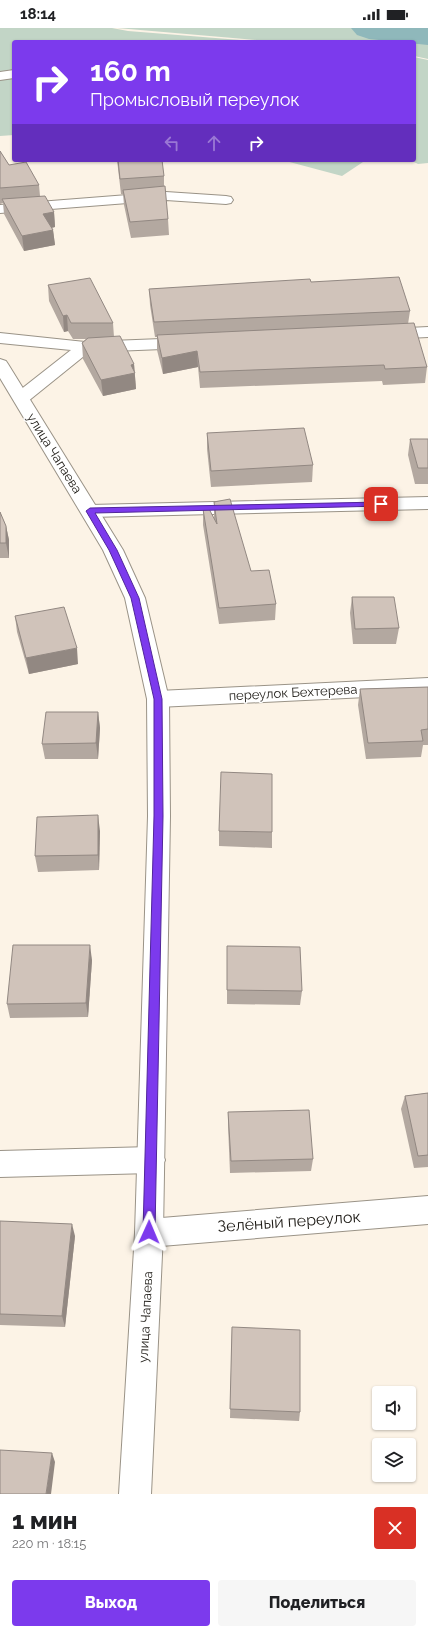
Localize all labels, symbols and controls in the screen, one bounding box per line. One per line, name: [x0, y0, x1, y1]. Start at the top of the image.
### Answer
text: 18:14: [20, 5, 56, 23]
text: 160 m: [90, 55, 171, 88]
icon: right: [24, 56, 76, 108]
text: Промысловый переулок: [90, 89, 300, 110]
icon: left: [161, 132, 183, 154]
icon: ahead: [203, 132, 225, 154]
icon: right: [245, 132, 267, 154]
street label: улица Чапаева: [24, 410, 85, 496]
pin: [364, 487, 398, 521]
icon: arrive: [370, 493, 392, 515]
street label: переулок Бехтерева: [228, 682, 358, 703]
street label: Зелёный переулок: [217, 1207, 361, 1236]
position arrow: [128, 1211, 170, 1253]
street label: улица Чапаева: [136, 1271, 155, 1363]
map controls: [372, 1386, 416, 1482]
button: sound: [372, 1386, 416, 1430]
button: layers: [372, 1438, 416, 1482]
text: 1 мин: [12, 1506, 77, 1535]
button: close: [374, 1507, 416, 1549]
text: 220 m · 18:15: [12, 1536, 86, 1551]
button: Выход: [12, 1580, 210, 1626]
button: Поделиться: [218, 1580, 416, 1626]

